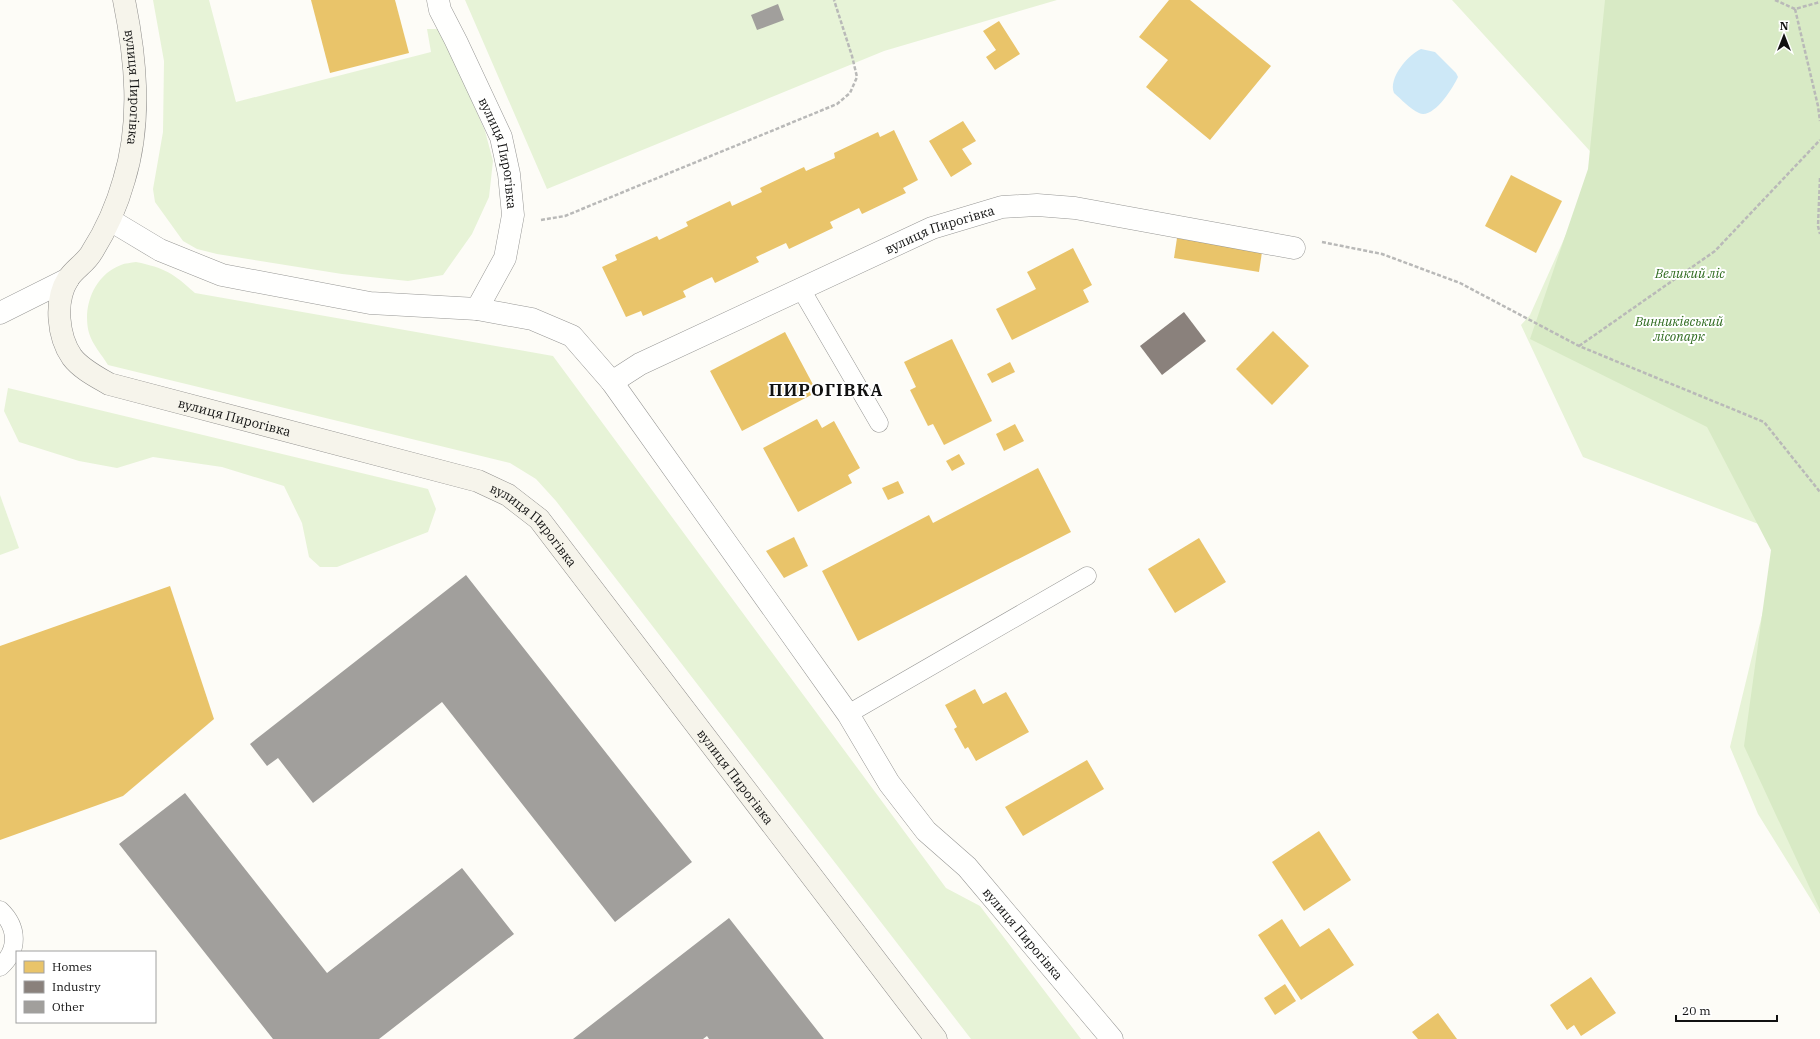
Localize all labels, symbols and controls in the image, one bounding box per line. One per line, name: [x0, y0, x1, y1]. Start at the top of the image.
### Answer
north arrow: [1764, 16, 1804, 56]
text: N: [1780, 19, 1789, 33]
street label: вулиця Пирогівка: [121, 28, 144, 146]
street label: вулиця Пирогівка: [475, 94, 521, 210]
street label: вулиця Пирогівка: [882, 201, 996, 257]
park label: Великий ліс: [1654, 265, 1725, 282]
park label: Винниківський лісопарк: [1634, 313, 1724, 345]
district label: ПИРОГІВКА: [769, 379, 883, 401]
street label: вулиця Пирогівка: [176, 394, 293, 440]
street label: вулиця Пирогівка: [487, 479, 581, 570]
street label: вулиця Пирогівка: [694, 725, 777, 828]
street label: вулиця Пирогівка: [979, 884, 1067, 983]
legend: [16, 951, 156, 1023]
text: Homes: [52, 959, 92, 974]
text: Industry: [52, 979, 101, 994]
scale bar: [1676, 997, 1777, 1023]
text: Other: [52, 999, 85, 1014]
text: 20 m: [1682, 1003, 1711, 1018]

